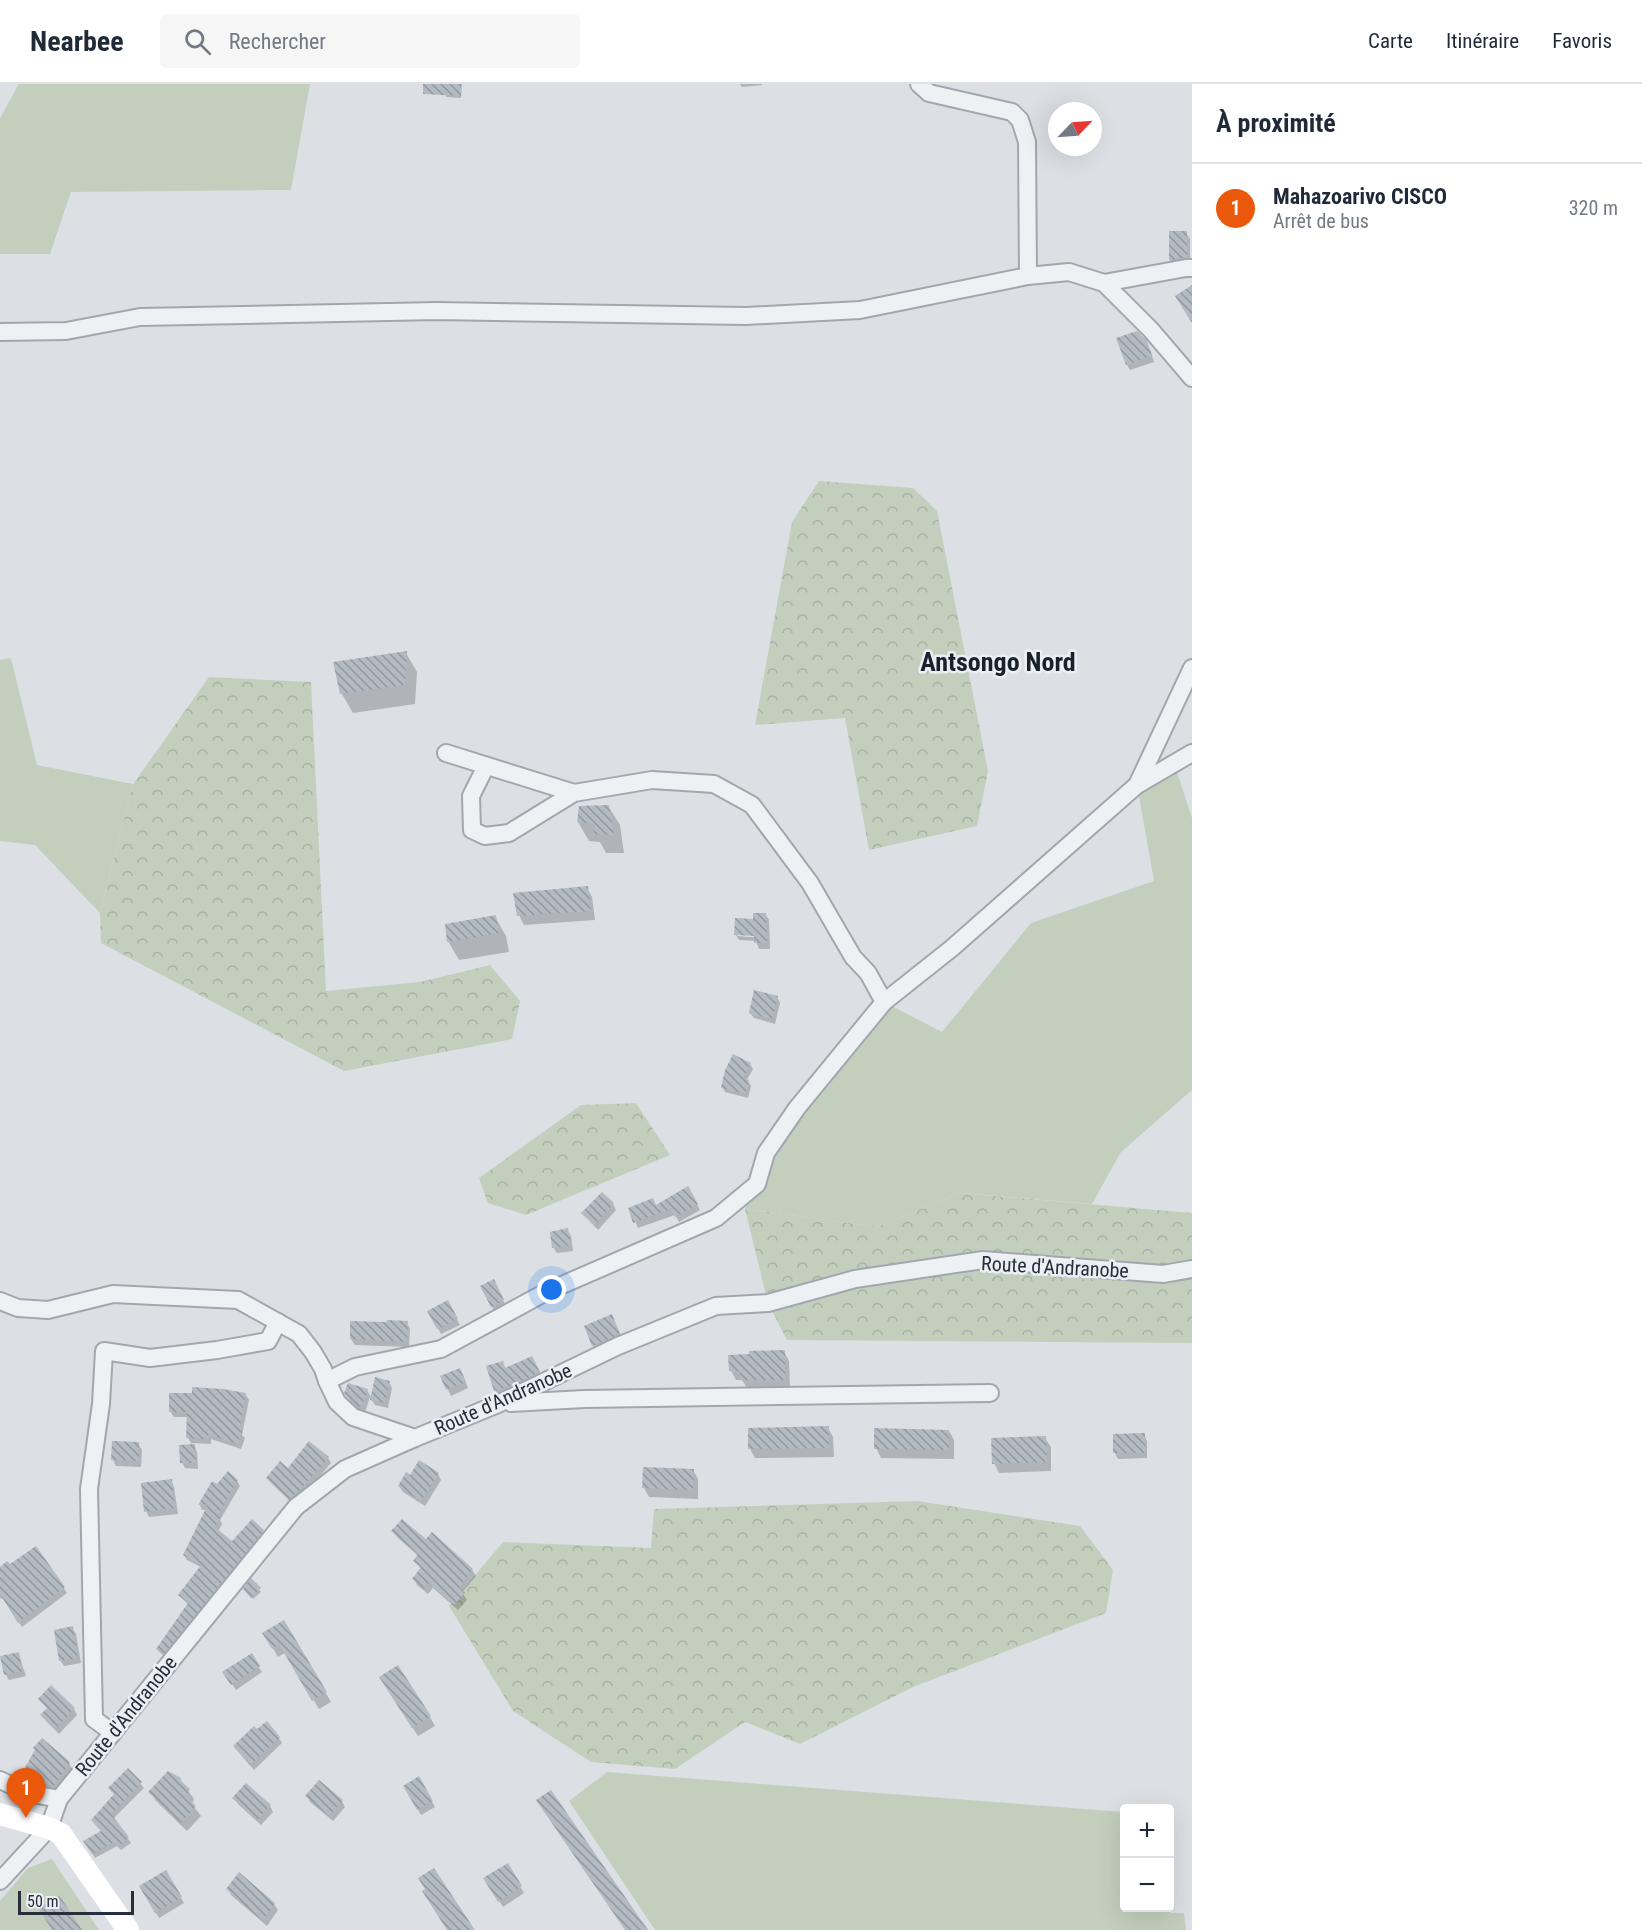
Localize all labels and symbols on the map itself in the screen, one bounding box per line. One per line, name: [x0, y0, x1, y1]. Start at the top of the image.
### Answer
north arrow: [1048, 102, 1102, 156]
district label: Antsongo Nord: [920, 647, 1076, 677]
street label: Route d'Andranobe: [981, 1251, 1129, 1283]
your location: [537, 1275, 566, 1304]
street label: Route d'Andranobe: [431, 1358, 575, 1440]
street label: Route d'Andranobe: [70, 1651, 182, 1781]
pin: 1: [6, 1768, 46, 1818]
scale bar: [18, 1888, 134, 1916]

